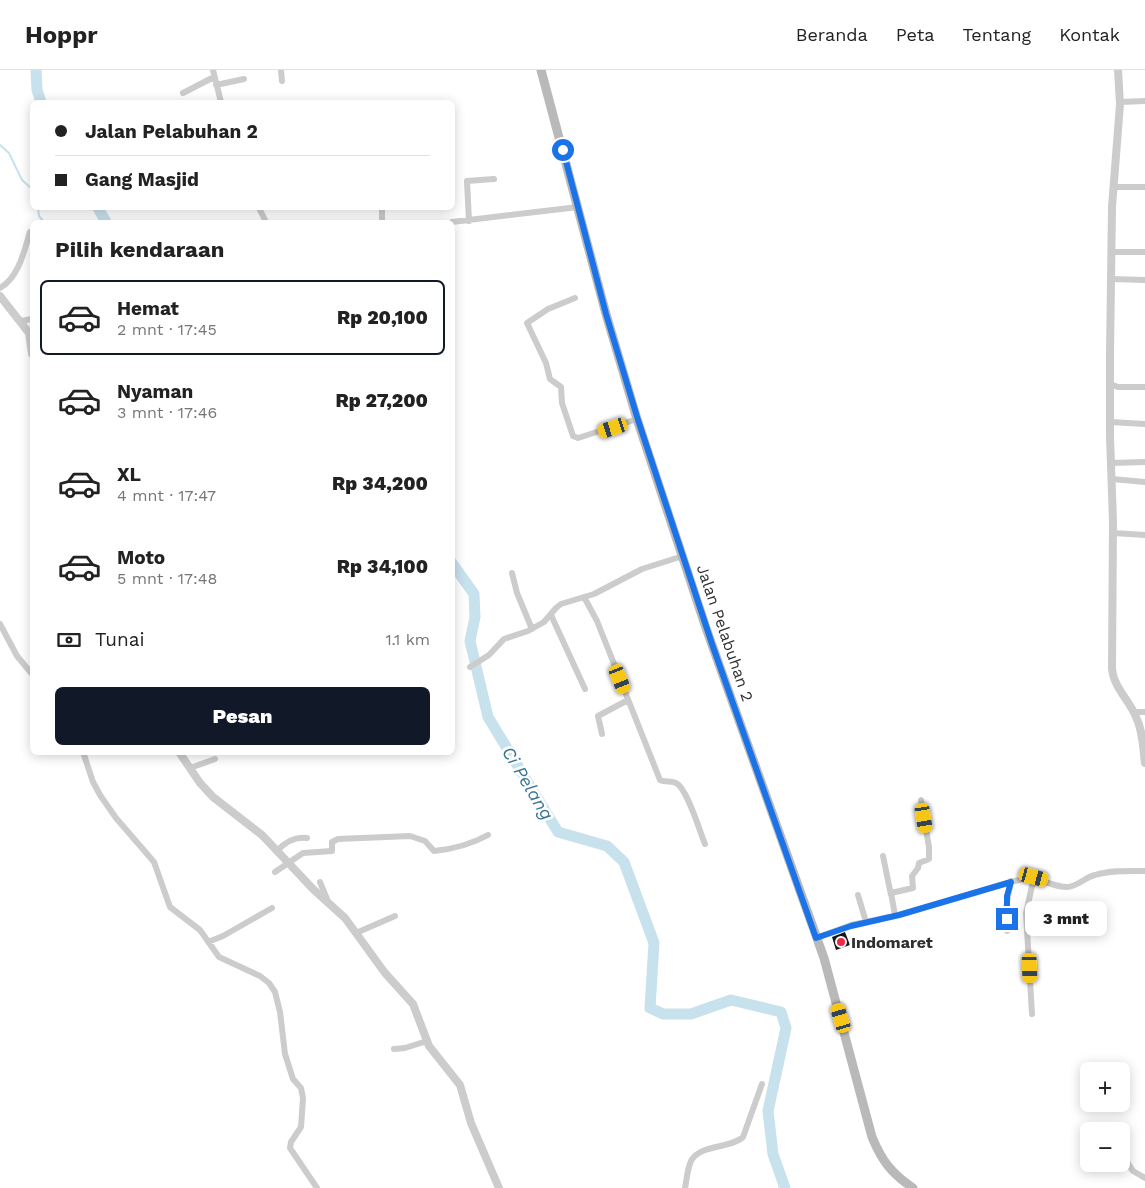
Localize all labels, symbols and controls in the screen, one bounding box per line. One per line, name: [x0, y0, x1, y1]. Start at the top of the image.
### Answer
text: Hoppr: [25, 21, 98, 49]
text: Beranda: [796, 24, 868, 45]
text: Peta: [896, 24, 934, 45]
text: Tentang: [962, 24, 1031, 45]
text: Kontak: [1059, 24, 1120, 45]
text: Jalan Pelabuhan 2: [85, 120, 258, 143]
route start: [552, 139, 574, 161]
text: Gang Masjid: [85, 168, 199, 191]
text: Pilih kendaraan: [55, 237, 224, 262]
icon: car: [57, 295, 102, 340]
text: Hemat: [117, 297, 179, 320]
text: Rp 20,100: [337, 306, 428, 329]
text: 2 mnt · 17:45: [117, 320, 217, 339]
icon: car: [57, 378, 102, 423]
text: Nyaman: [117, 380, 193, 403]
text: Rp 27,200: [335, 389, 428, 412]
text: 3 mnt · 17:46: [117, 403, 217, 422]
car: [596, 416, 629, 440]
icon: car: [57, 461, 102, 506]
text: XL: [117, 463, 141, 486]
text: Rp 34,200: [332, 472, 428, 495]
text: 4 mnt · 17:47: [117, 486, 216, 505]
icon: car: [57, 544, 102, 589]
text: Moto: [117, 546, 165, 569]
text: Rp 34,100: [337, 555, 428, 578]
street label: Jalan Pelabuhan 2: [693, 562, 757, 704]
text: 5 mnt · 17:48: [117, 569, 217, 588]
icon: cash: [55, 626, 83, 654]
text: Tunai: [95, 628, 145, 651]
text: 1.1 km: [385, 630, 430, 649]
car: [607, 662, 632, 696]
button: Pesan: [55, 687, 430, 745]
water label: Ci Pelang: [498, 742, 558, 824]
car: [914, 802, 933, 834]
car: [1017, 866, 1050, 888]
callout: 3 mnt: [1024, 902, 1107, 936]
route end: [996, 908, 1018, 930]
text: 3 mnt: [1043, 909, 1089, 928]
place label: Indomaret: [851, 933, 933, 952]
marker: Indomaret: [835, 936, 847, 948]
car: [1021, 953, 1038, 983]
car: [829, 1001, 852, 1035]
map controls: [1080, 1062, 1130, 1172]
button: +: [1080, 1062, 1130, 1112]
button: −: [1080, 1122, 1130, 1172]

